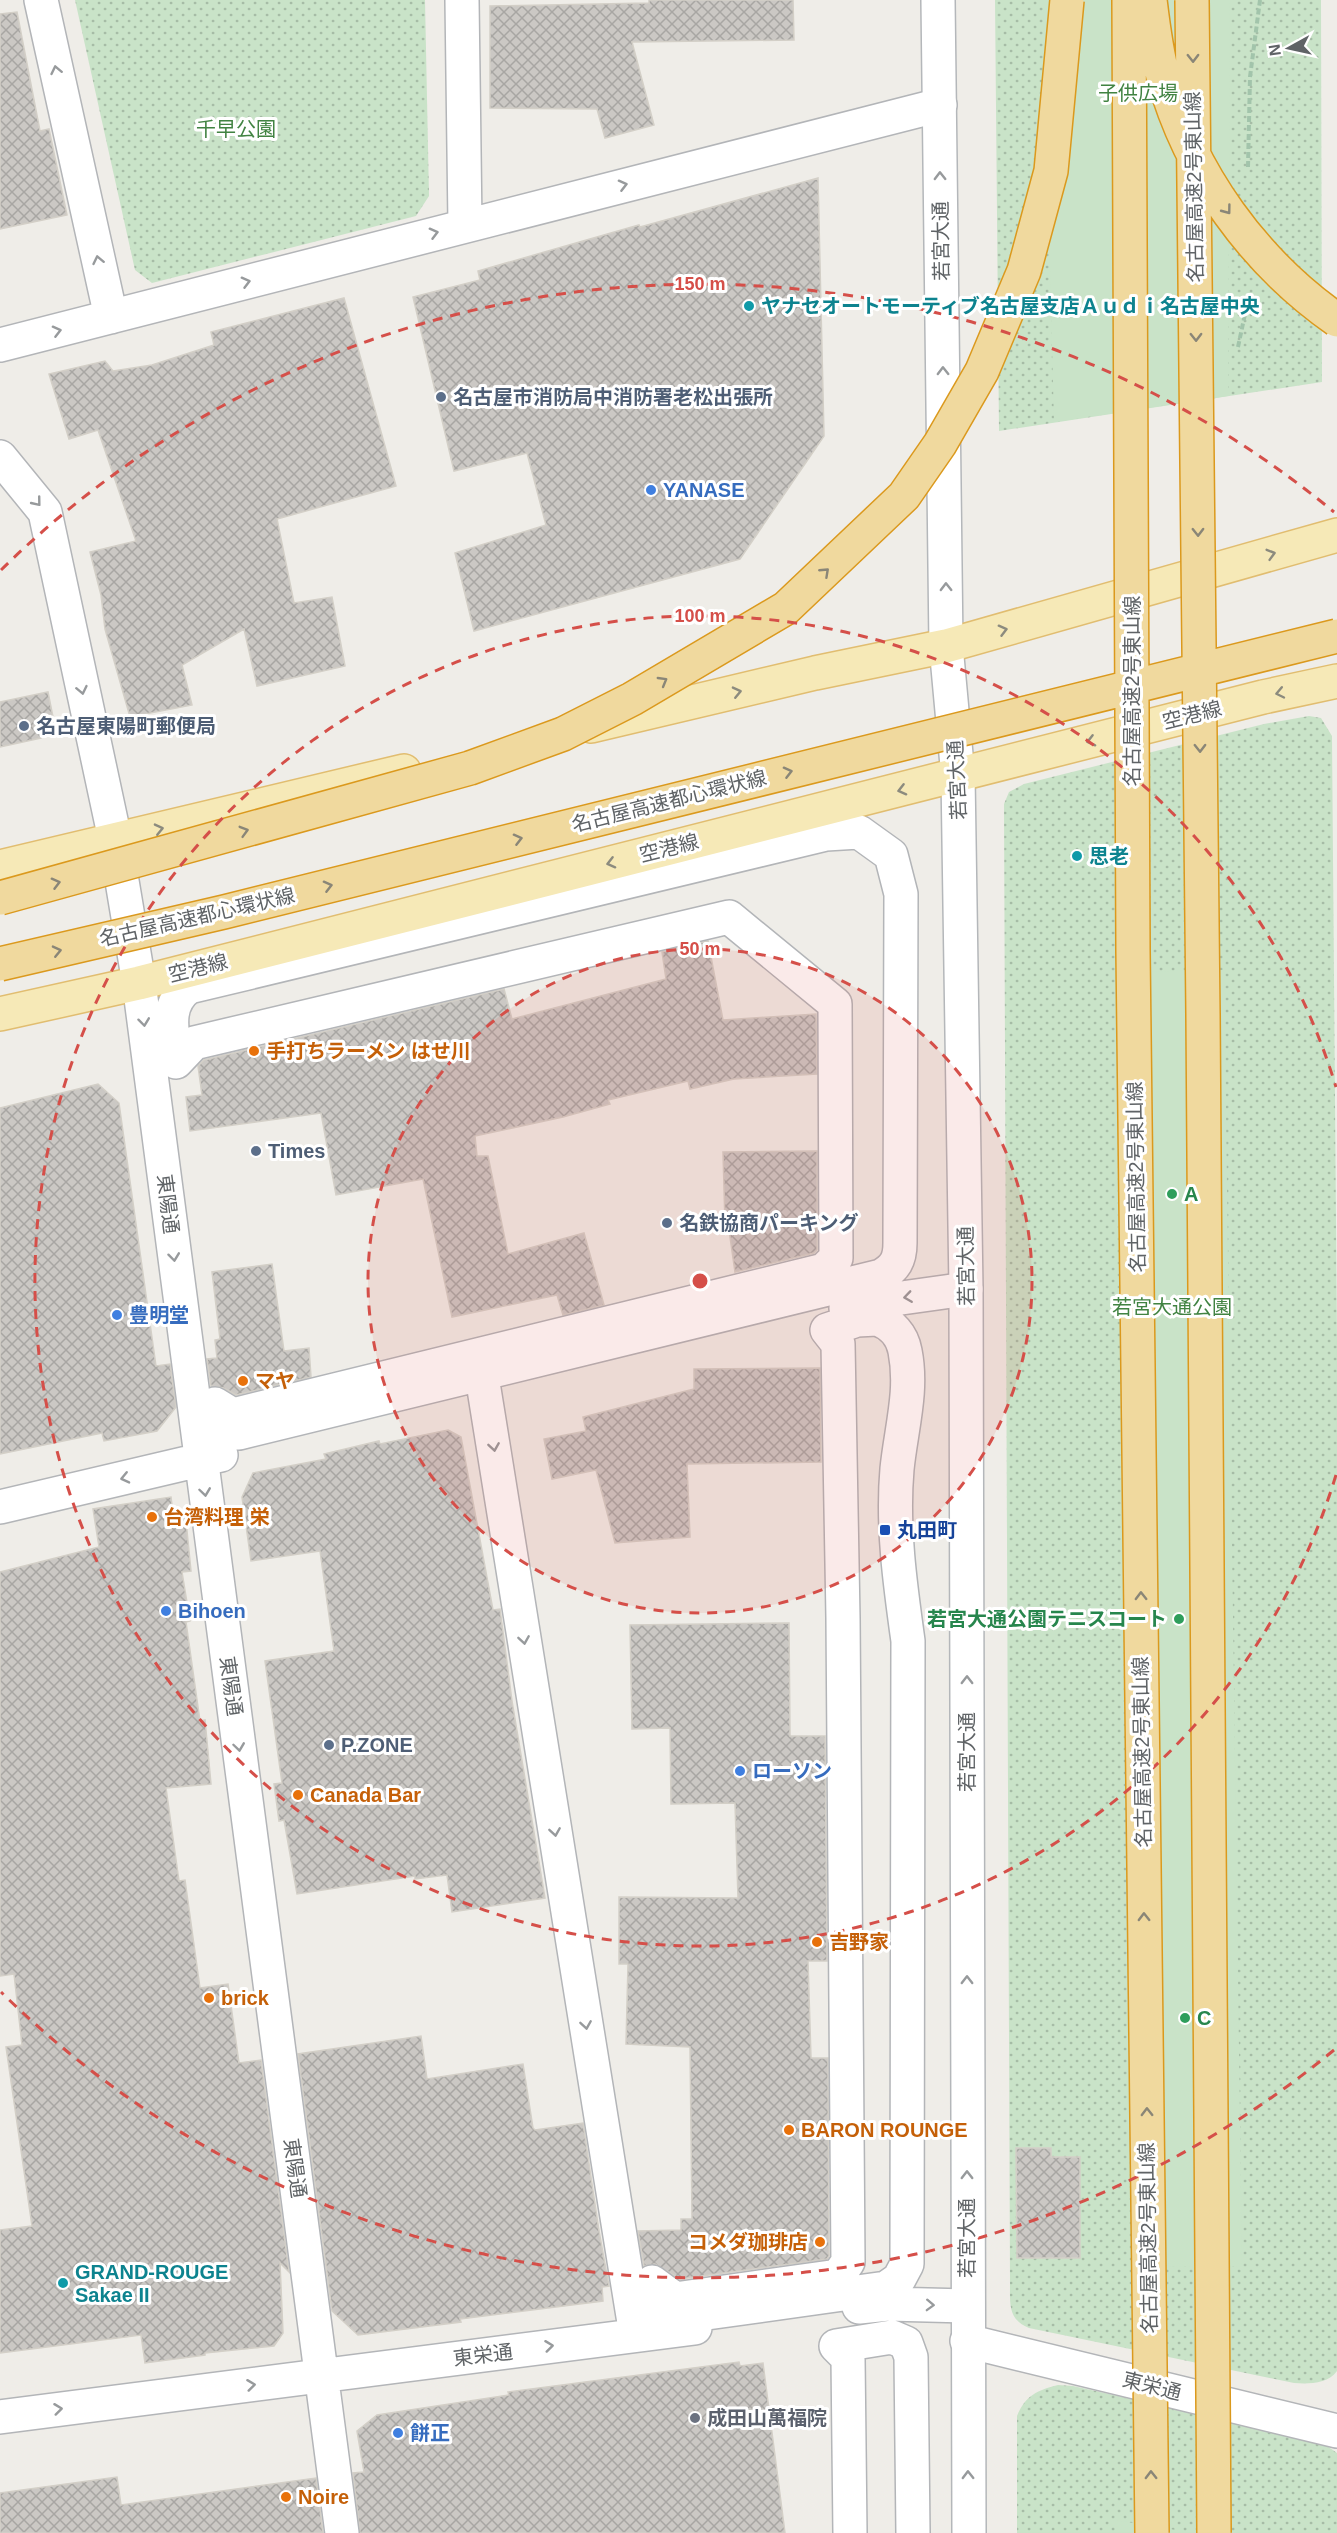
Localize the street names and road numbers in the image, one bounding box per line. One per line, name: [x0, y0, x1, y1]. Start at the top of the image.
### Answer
street label: 名古屋高速2号東山線: [1181, 91, 1207, 283]
street label: 若宮大通: [929, 201, 953, 281]
street label: 名古屋高速2号東山線: [1121, 595, 1143, 787]
street label: 空港線: [1160, 697, 1224, 733]
street label: 若宮大通: [944, 739, 970, 821]
street label: 名古屋高速都心環状線: [569, 766, 769, 836]
street label: 空港線: [637, 830, 701, 866]
street label: 名古屋高速都心環状線: [97, 884, 297, 950]
street label: 空港線: [166, 950, 230, 986]
street label: 名古屋高速2号東山線: [1123, 1081, 1149, 1273]
street label: 東陽通: [153, 1173, 183, 1235]
street label: 若宮大通: [954, 1226, 978, 1306]
street label: 東陽通: [216, 1655, 246, 1717]
street label: 名古屋高速2号東山線: [1129, 1656, 1155, 1848]
street label: 若宮大通: [956, 1712, 978, 1792]
street label: 東陽通: [280, 2137, 310, 2199]
street label: 名古屋高速2号東山線: [1135, 2142, 1161, 2334]
street label: 若宮大通: [956, 2198, 978, 2278]
street label: 東栄通: [452, 2340, 514, 2370]
street label: 東栄通: [1120, 2368, 1184, 2404]

